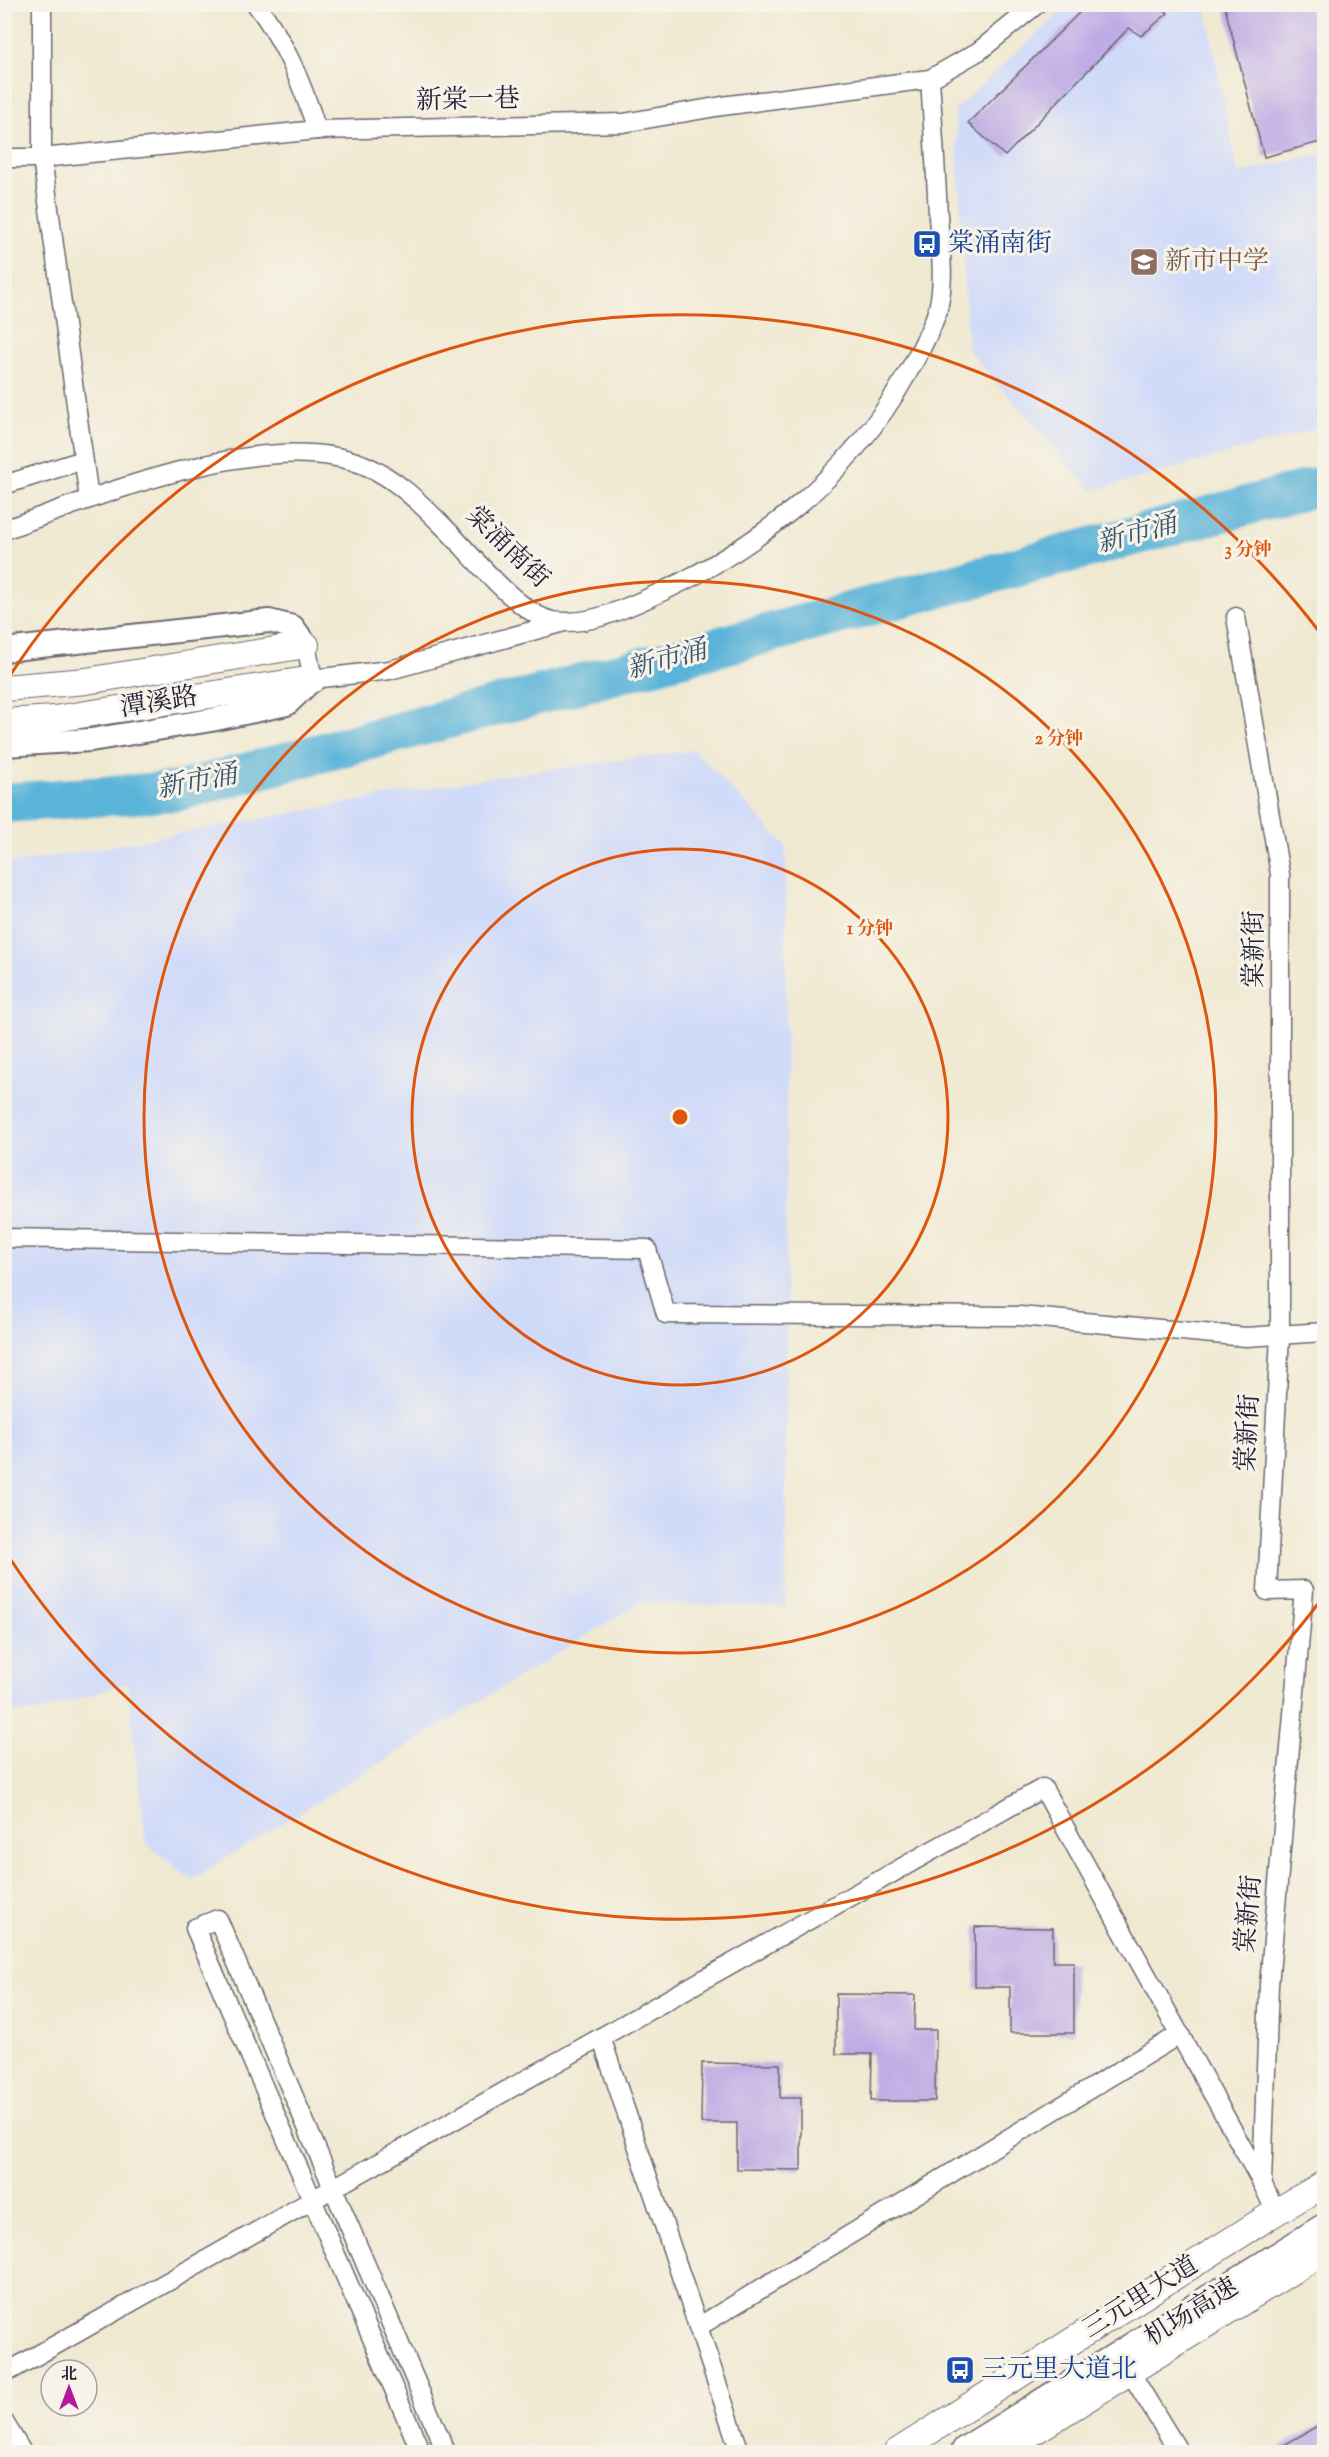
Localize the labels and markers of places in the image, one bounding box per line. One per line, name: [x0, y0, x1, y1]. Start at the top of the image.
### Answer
place label: 棠涌南街: [948, 226, 1052, 263]
bus stop icon: 棠涌南街: [911, 228, 943, 260]
place label: 新市中学: [1165, 244, 1269, 281]
school or university icon: 新市中学: [1128, 246, 1160, 278]
centre of rings: [670, 1107, 690, 1127]
place label: 三元里大道北: [981, 2352, 1137, 2389]
bus stop icon: 三元里大道北: [944, 2354, 976, 2386]

